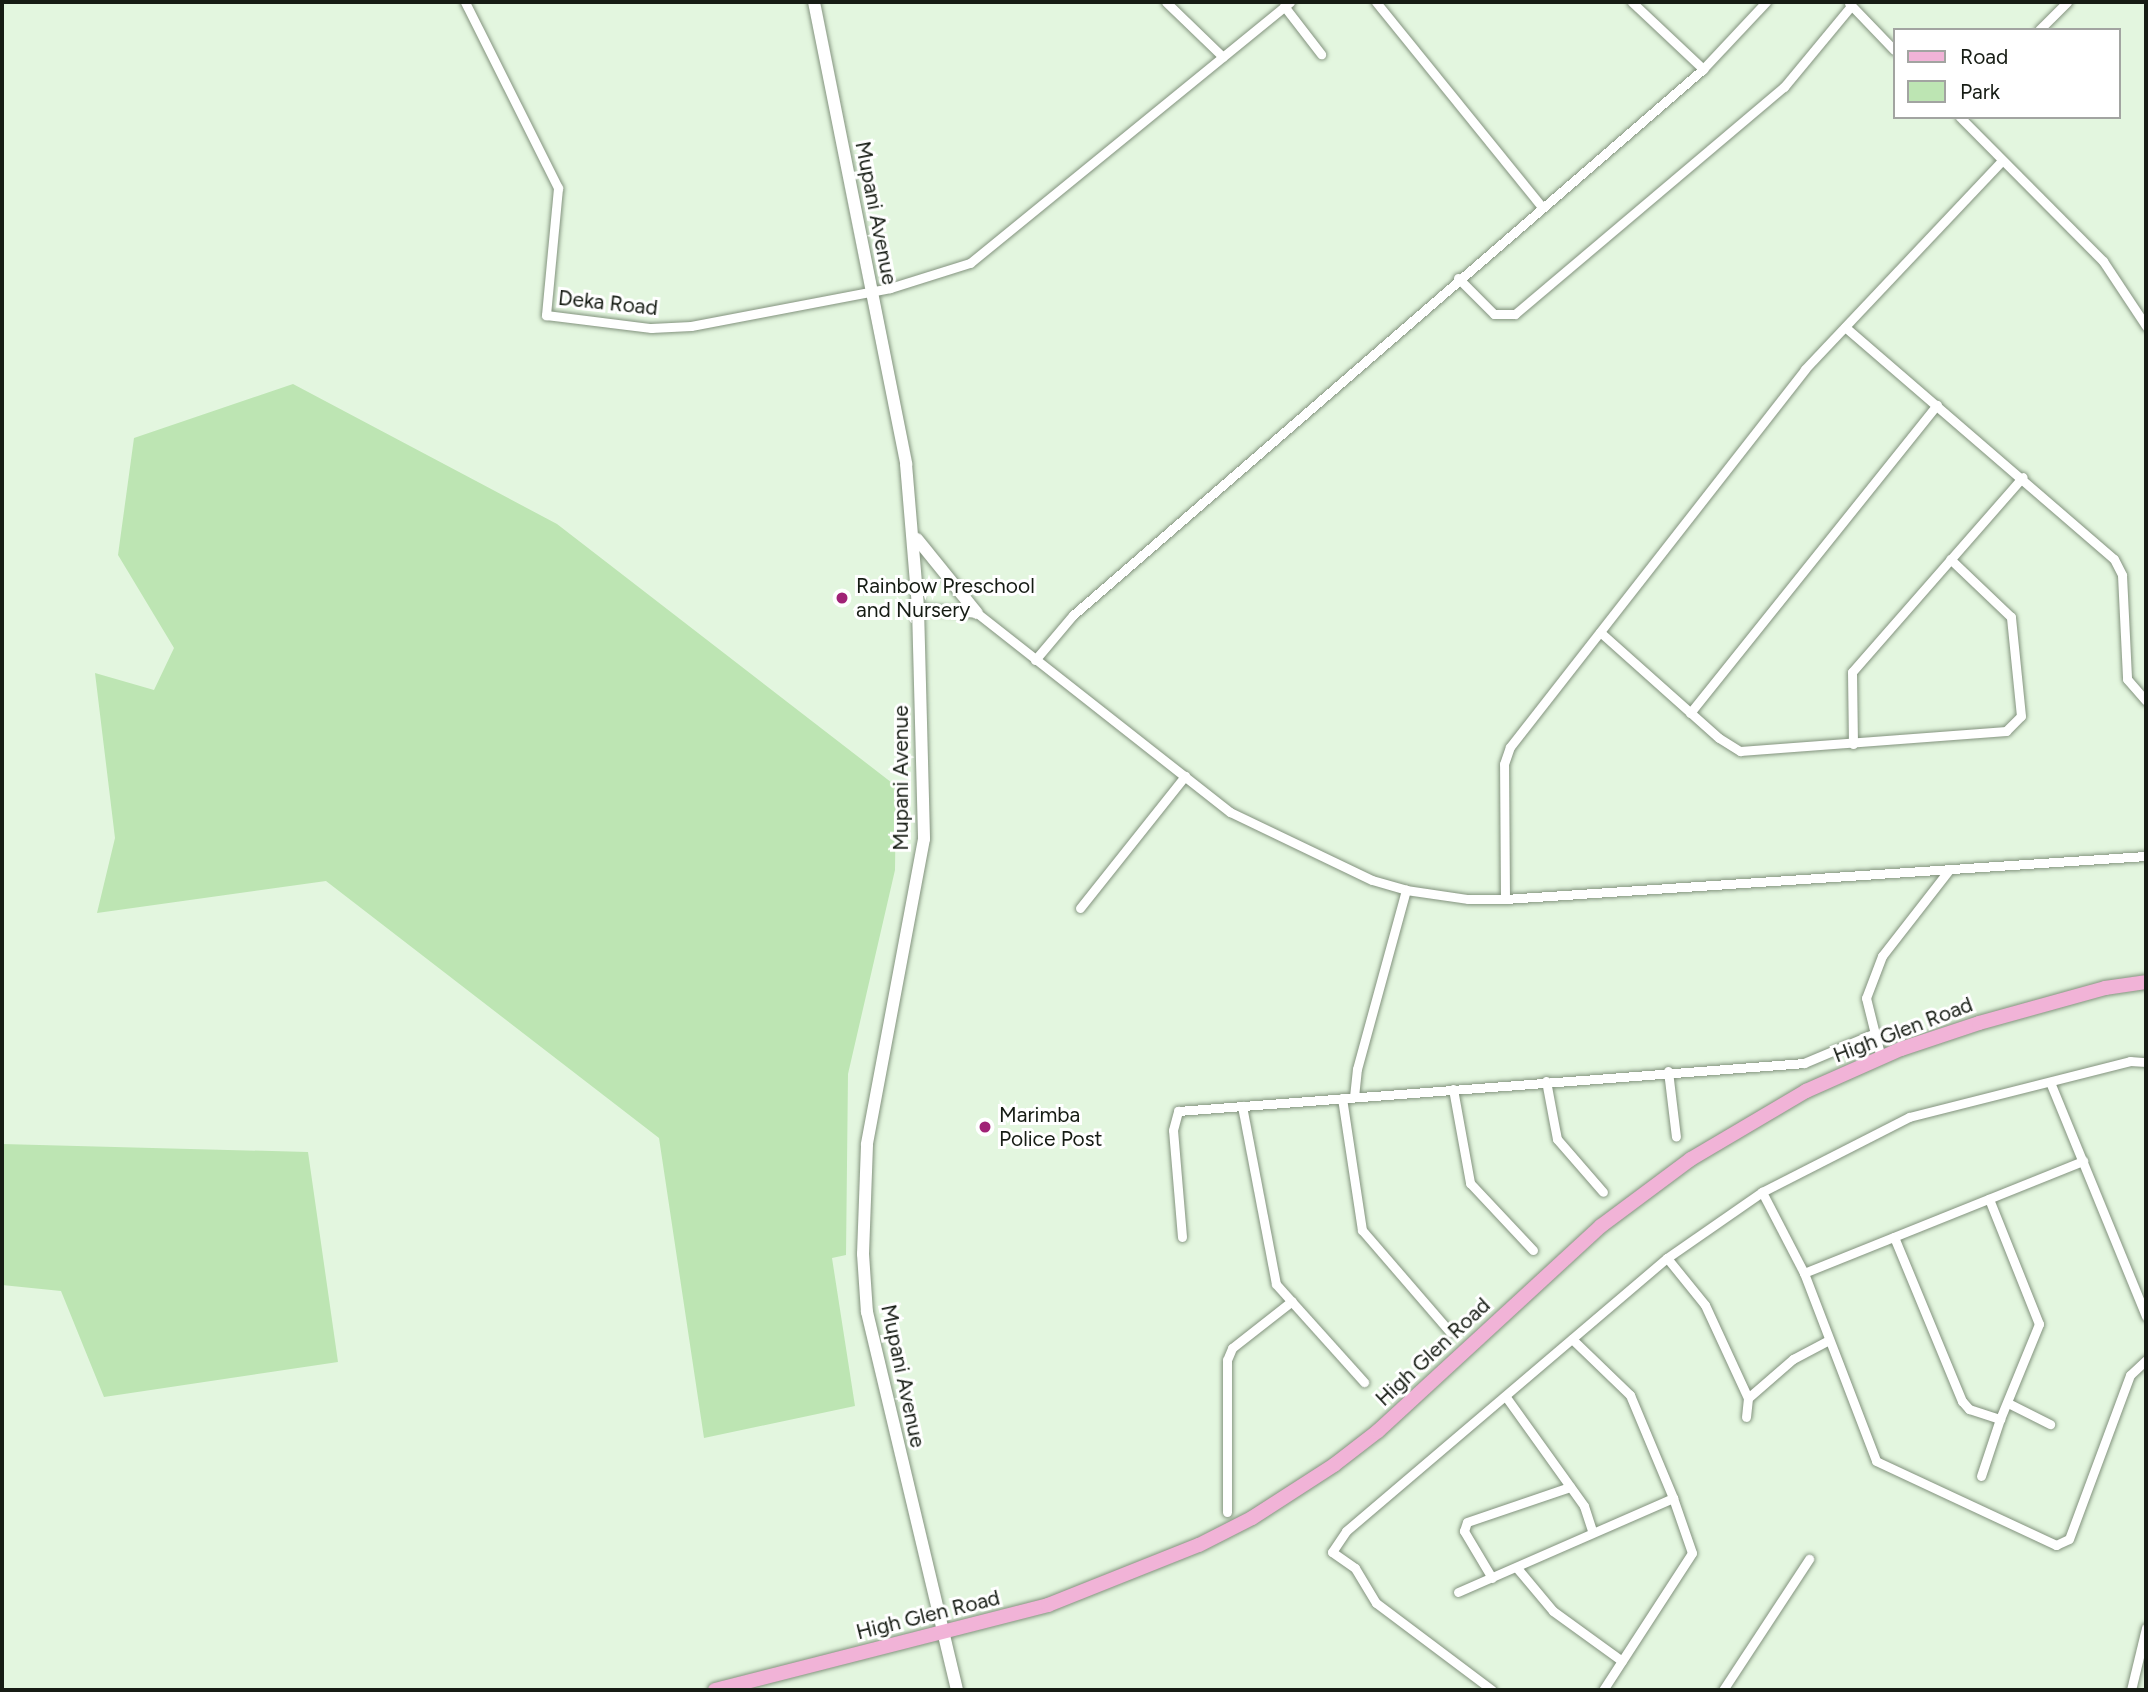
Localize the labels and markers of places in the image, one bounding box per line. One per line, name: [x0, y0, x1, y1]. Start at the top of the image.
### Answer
place label: Rainbow Preschool and Nursery: [856, 573, 1035, 623]
marker: Rainbow Preschool and Nursery: [834, 590, 850, 606]
place label: Marimba Police Post: [999, 1102, 1102, 1152]
marker: Marimba Police Post: [977, 1119, 993, 1135]

